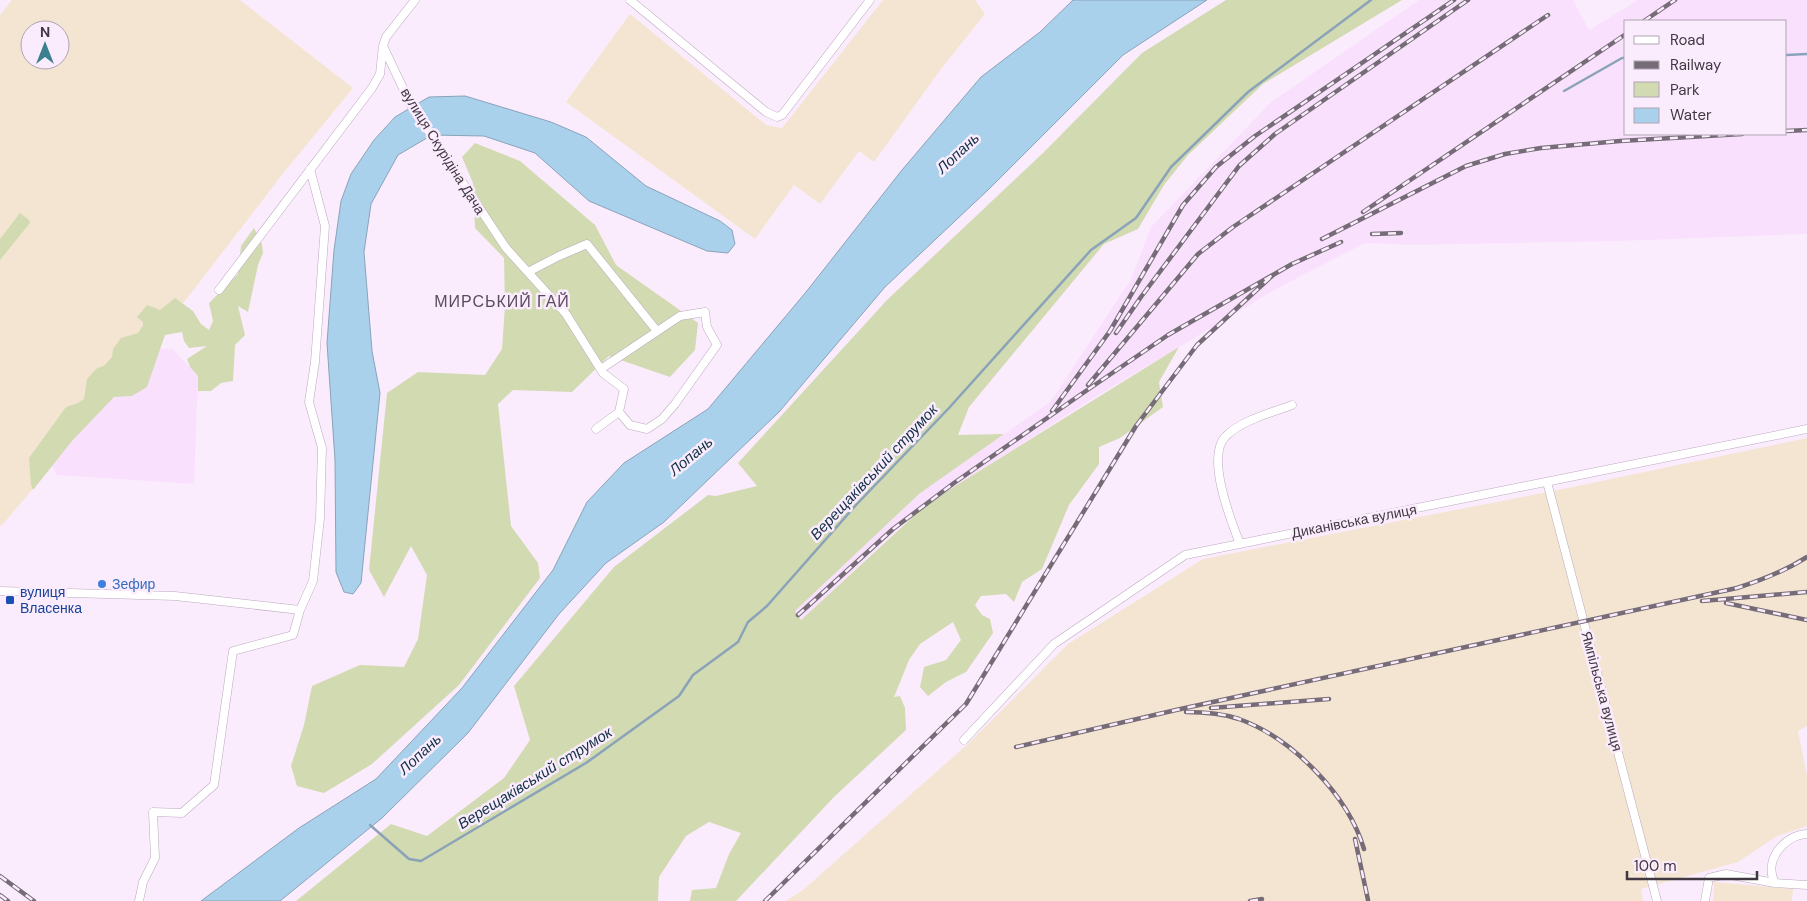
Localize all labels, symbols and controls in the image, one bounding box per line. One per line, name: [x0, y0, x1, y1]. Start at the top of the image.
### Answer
north arrow: [20, 20, 70, 70]
legend: [1624, 20, 1787, 135]
text: N: [40, 23, 50, 41]
text: Road: [1670, 30, 1705, 50]
text: Railway: [1670, 55, 1722, 75]
text: Park: [1670, 80, 1700, 100]
street label: вулиця Скурідіна Дача: [397, 84, 489, 218]
text: Water: [1670, 105, 1712, 125]
water label: Лопань: [932, 128, 984, 179]
district label: МИРСЬКИЙ ГАЙ: [434, 291, 570, 312]
water label: Верещаківський струмок: [806, 399, 943, 544]
water label: Лопань: [664, 432, 717, 481]
street label: Диканівська вулиця: [1290, 500, 1418, 542]
place label: Зефир: [112, 575, 156, 593]
marker: Зефир: [96, 578, 108, 590]
place label: вулиця Власенка: [20, 583, 82, 617]
marker: вулиця Власенка: [4, 594, 16, 606]
street label: Ямпільська вулиця: [1577, 629, 1627, 753]
water label: Верещаківський струмок: [454, 722, 617, 834]
water label: Лопань: [394, 729, 446, 780]
scale bar: [1627, 848, 1757, 880]
text: 100 m: [1634, 856, 1677, 876]

